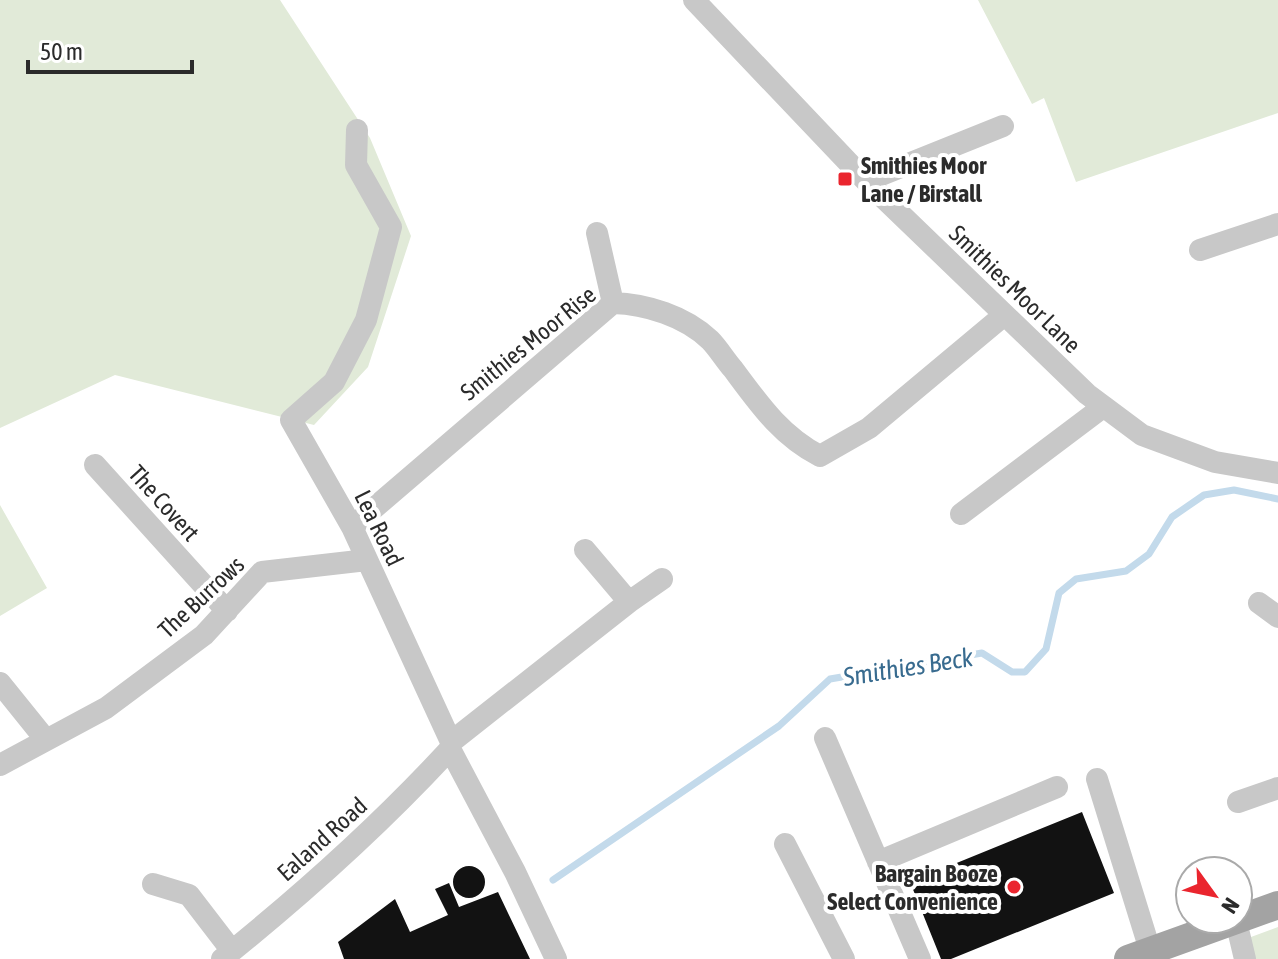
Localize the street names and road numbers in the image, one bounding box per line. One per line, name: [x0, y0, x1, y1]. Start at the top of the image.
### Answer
street label: Smithies Moor Lane: [944, 220, 1086, 358]
street label: Smithies Moor Rise: [455, 280, 601, 406]
street label: The Covert: [123, 460, 205, 546]
street label: Lea Road: [349, 486, 409, 570]
street label: The Burrows: [153, 551, 249, 643]
street label: Ealand Road: [272, 792, 372, 886]

